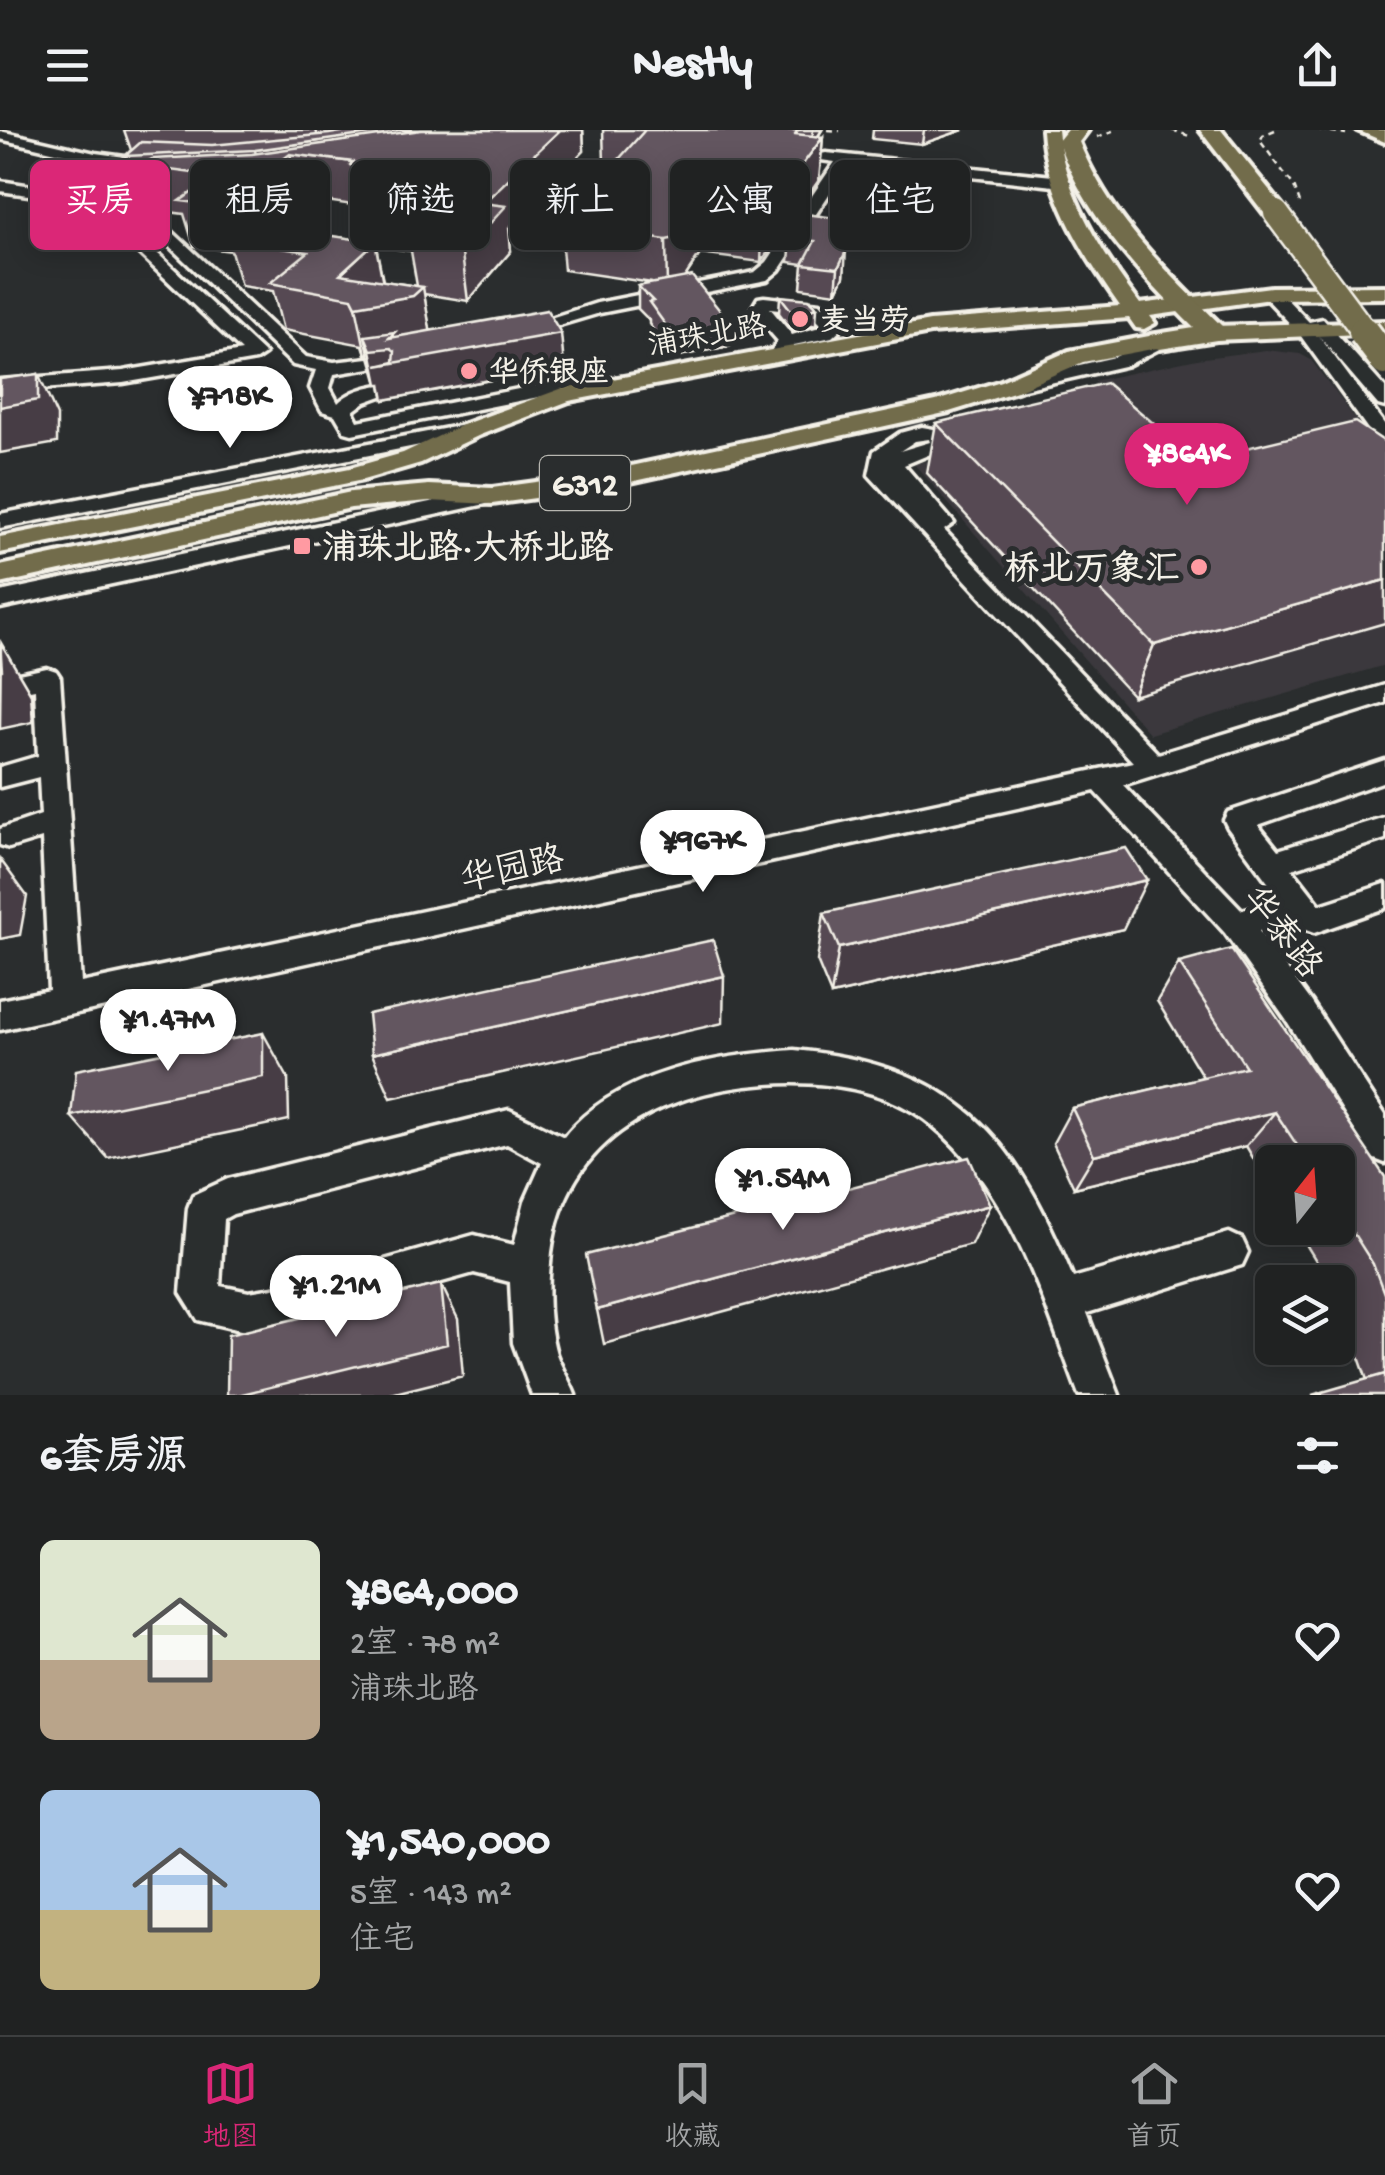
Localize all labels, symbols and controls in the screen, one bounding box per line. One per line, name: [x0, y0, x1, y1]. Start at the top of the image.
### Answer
icon: menu: [40, 38, 95, 93]
icon: share: [1290, 38, 1345, 93]
text: Nestly: [633, 39, 752, 92]
chip: 买房: [30, 160, 170, 250]
chip: 租房: [190, 160, 330, 250]
chip: 筛选: [350, 160, 490, 250]
chip: 新上: [510, 160, 650, 250]
chip: 公寓: [670, 160, 810, 250]
chip: 住宅: [830, 160, 970, 250]
place label: 麦当劳: [820, 304, 910, 341]
marker: 麦当劳: [789, 308, 811, 330]
street label: 浦珠北路: [645, 309, 770, 366]
place label: 华侨银座: [489, 356, 609, 393]
marker: 华侨银座: [458, 360, 480, 382]
pin: ¥718K: [160, 366, 300, 451]
text: ¥718K: [190, 379, 270, 417]
pin: ¥864K: [1117, 423, 1257, 508]
text: ¥864K: [1146, 436, 1228, 474]
road number: G312: [540, 456, 630, 510]
place label: 浦珠北路·大桥北路: [322, 529, 614, 572]
marker: 浦珠北路·大桥北路: [291, 535, 313, 557]
place label: 桥北万象汇: [1004, 549, 1179, 593]
marker: 桥北万象汇: [1188, 556, 1210, 578]
pin: ¥967K: [633, 810, 773, 895]
text: ¥967K: [662, 823, 744, 861]
street label: 华园路: [457, 839, 569, 903]
street label: 华泰路: [1231, 879, 1331, 988]
pin: ¥1.47M: [87, 989, 249, 1074]
text: ¥1.47M: [122, 1002, 214, 1040]
north arrow: [1255, 1145, 1355, 1245]
map controls: [1255, 1145, 1355, 1365]
pin: ¥1.54M: [702, 1148, 864, 1233]
text: ¥1.54M: [737, 1161, 829, 1199]
pin: ¥1.21M: [255, 1255, 417, 1340]
button: layers: [1255, 1265, 1355, 1365]
text: ¥1.21M: [292, 1268, 380, 1306]
icon: filters: [1290, 1428, 1345, 1483]
text: 6套房源: [40, 1436, 187, 1485]
text: ¥864,000: [350, 1570, 518, 1619]
icon: home: [120, 1580, 240, 1700]
icon: heart: [1290, 1613, 1345, 1668]
text: 2室 · 78 m²: [350, 1627, 500, 1665]
text: 浦珠北路: [350, 1673, 478, 1711]
text: ¥1,540,000: [350, 1820, 550, 1869]
icon: home: [120, 1830, 240, 1950]
icon: heart: [1290, 1863, 1345, 1918]
text: 5室 · 143 m²: [350, 1877, 512, 1915]
text: 住宅: [350, 1923, 414, 1961]
tab: 地图: [203, 2056, 259, 2156]
tab: 收藏: [664, 2056, 720, 2156]
tab: 首页: [1126, 2056, 1182, 2156]

